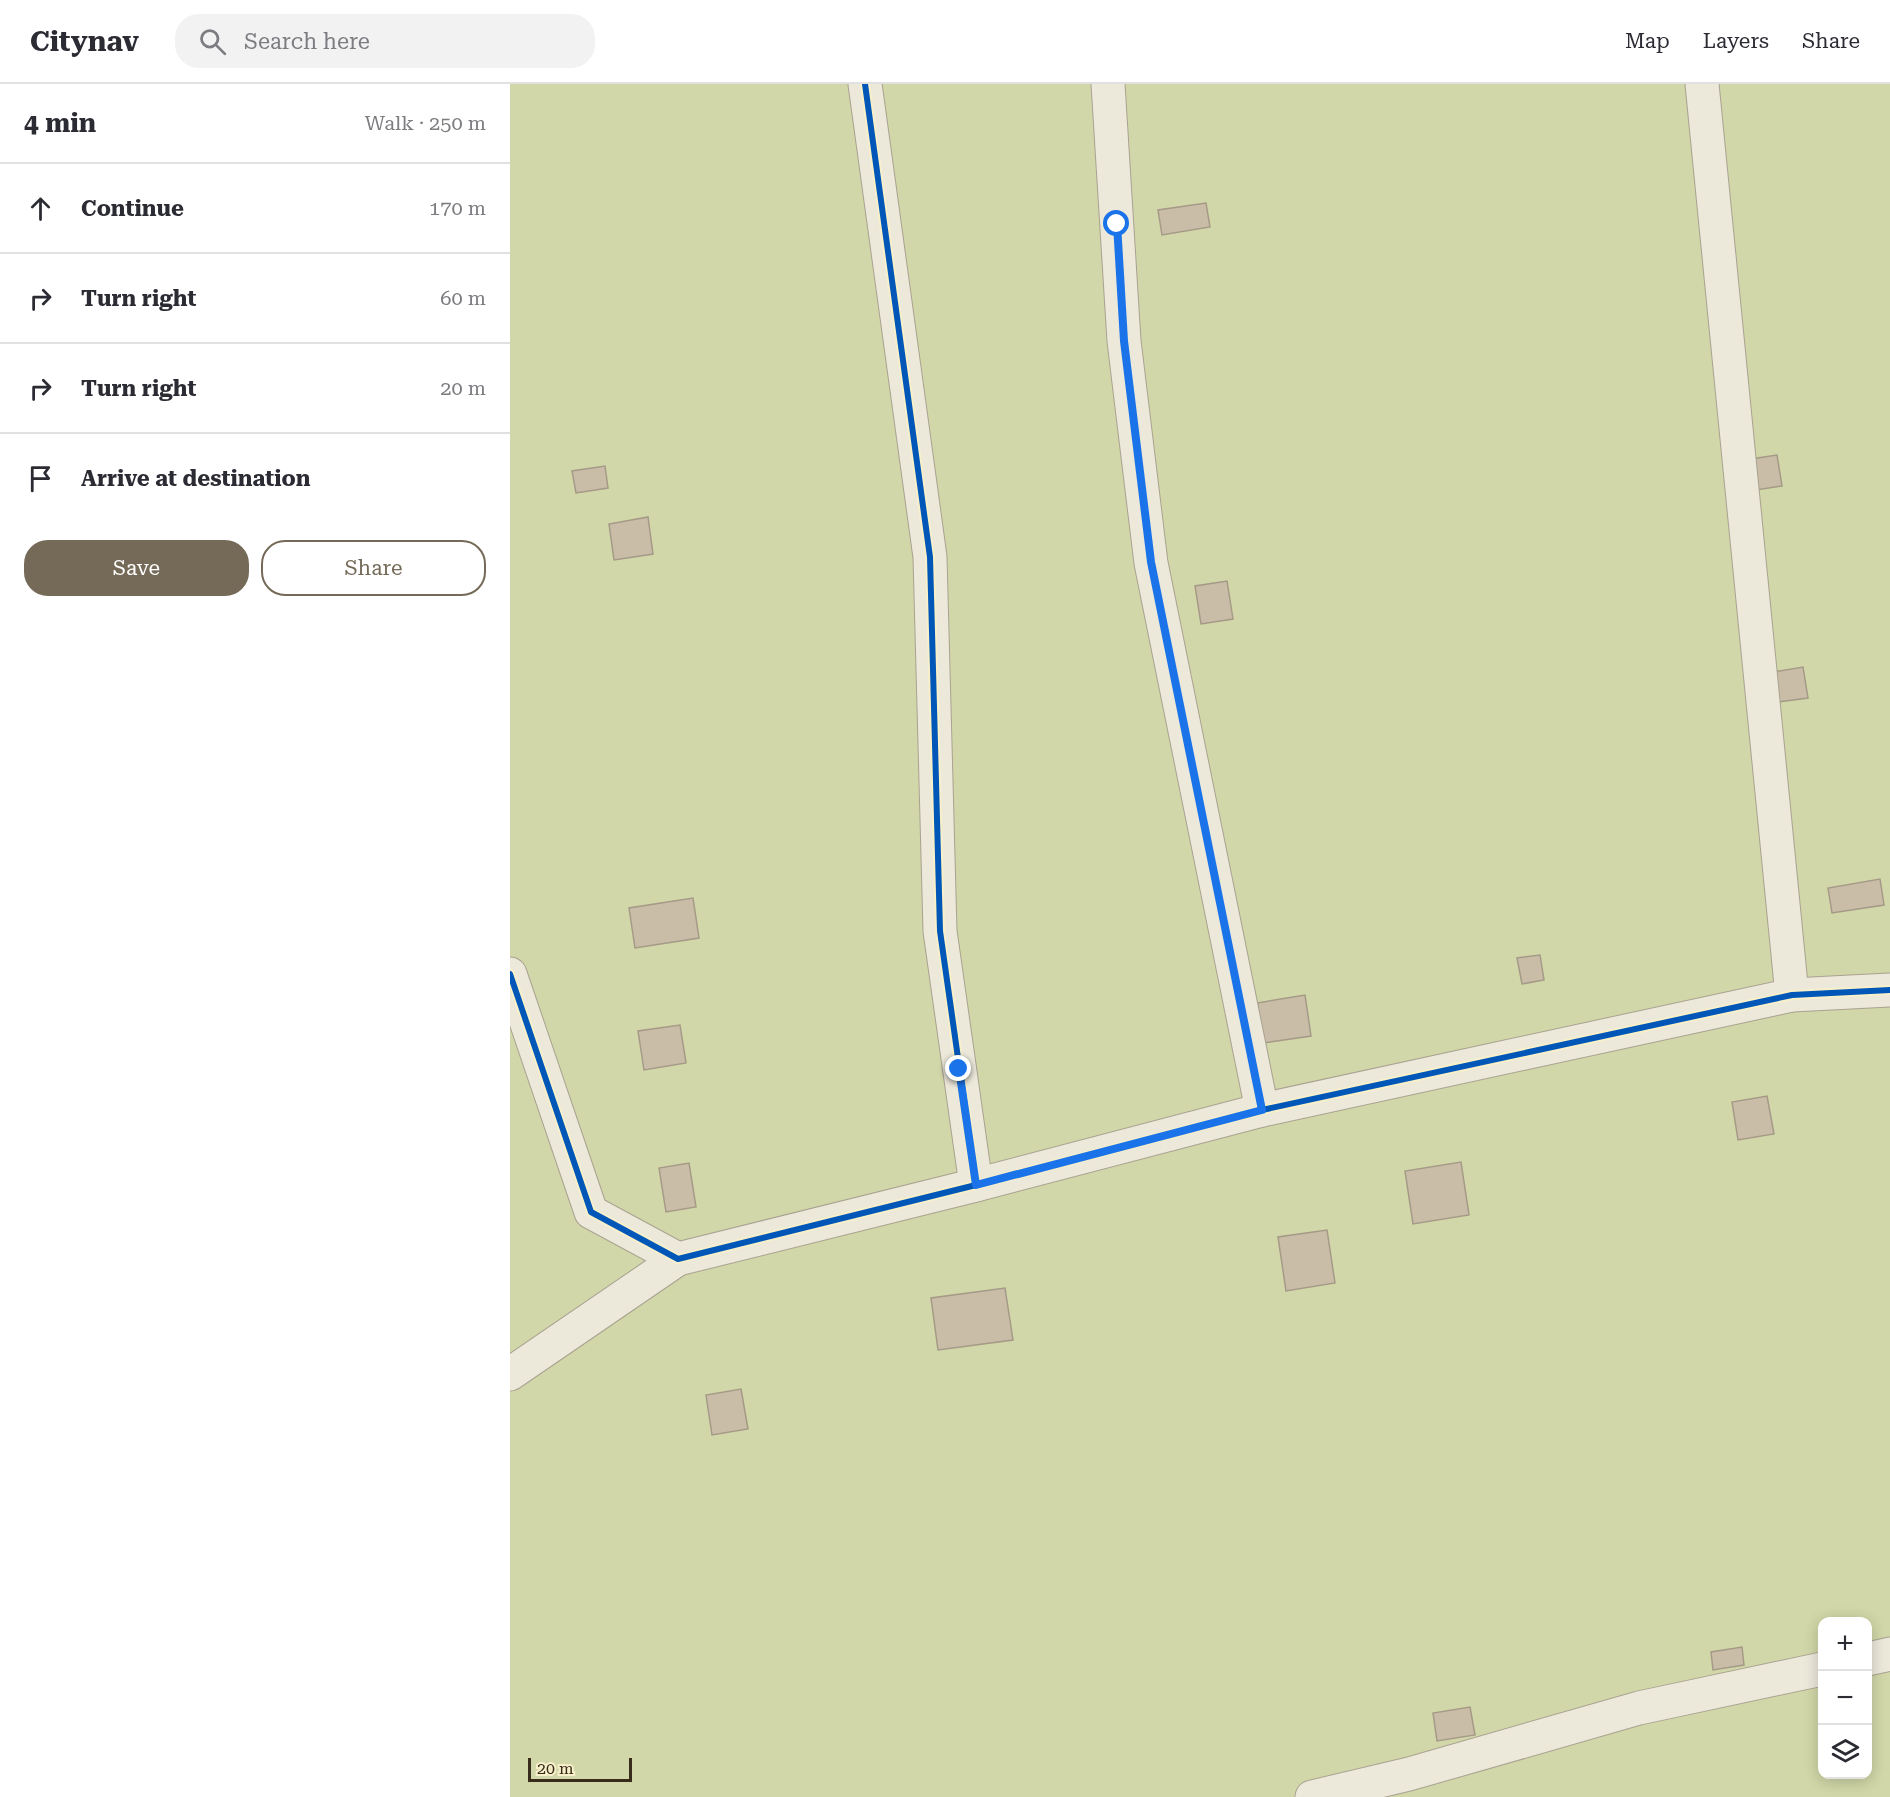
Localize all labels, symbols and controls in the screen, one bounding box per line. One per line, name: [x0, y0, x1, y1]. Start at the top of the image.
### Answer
search box: [175, 14, 595, 68]
text: Citynav: [30, 25, 139, 58]
icon: search: [196, 25, 229, 58]
text: Search here: [244, 29, 370, 54]
text: Map: [1625, 29, 1670, 53]
text: Layers: [1703, 29, 1769, 53]
text: Share: [1802, 29, 1860, 53]
text: 4 min: [24, 108, 96, 138]
text: Walk · 250 m: [365, 111, 486, 135]
icon: ahead: [24, 192, 57, 225]
text: Continue: [81, 196, 184, 221]
text: 170 m: [429, 196, 486, 220]
route start: [1103, 210, 1129, 236]
icon: right: [24, 282, 57, 315]
text: Turn right: [81, 286, 196, 311]
text: 60 m: [440, 286, 486, 310]
icon: right: [24, 372, 57, 405]
text: Turn right: [81, 376, 196, 401]
text: 20 m: [440, 376, 486, 400]
icon: arrive: [24, 462, 57, 495]
text: Arrive at destination: [81, 466, 310, 491]
button: Save: [24, 540, 249, 596]
button: Share: [261, 540, 486, 596]
route end: [945, 1055, 971, 1081]
map controls: [1818, 1617, 1872, 1779]
button: +: [1818, 1617, 1872, 1671]
button: −: [1818, 1671, 1872, 1725]
button: layers: [1818, 1725, 1872, 1779]
scale bar: [528, 1755, 632, 1782]
text: 20 m: [537, 1759, 574, 1778]

